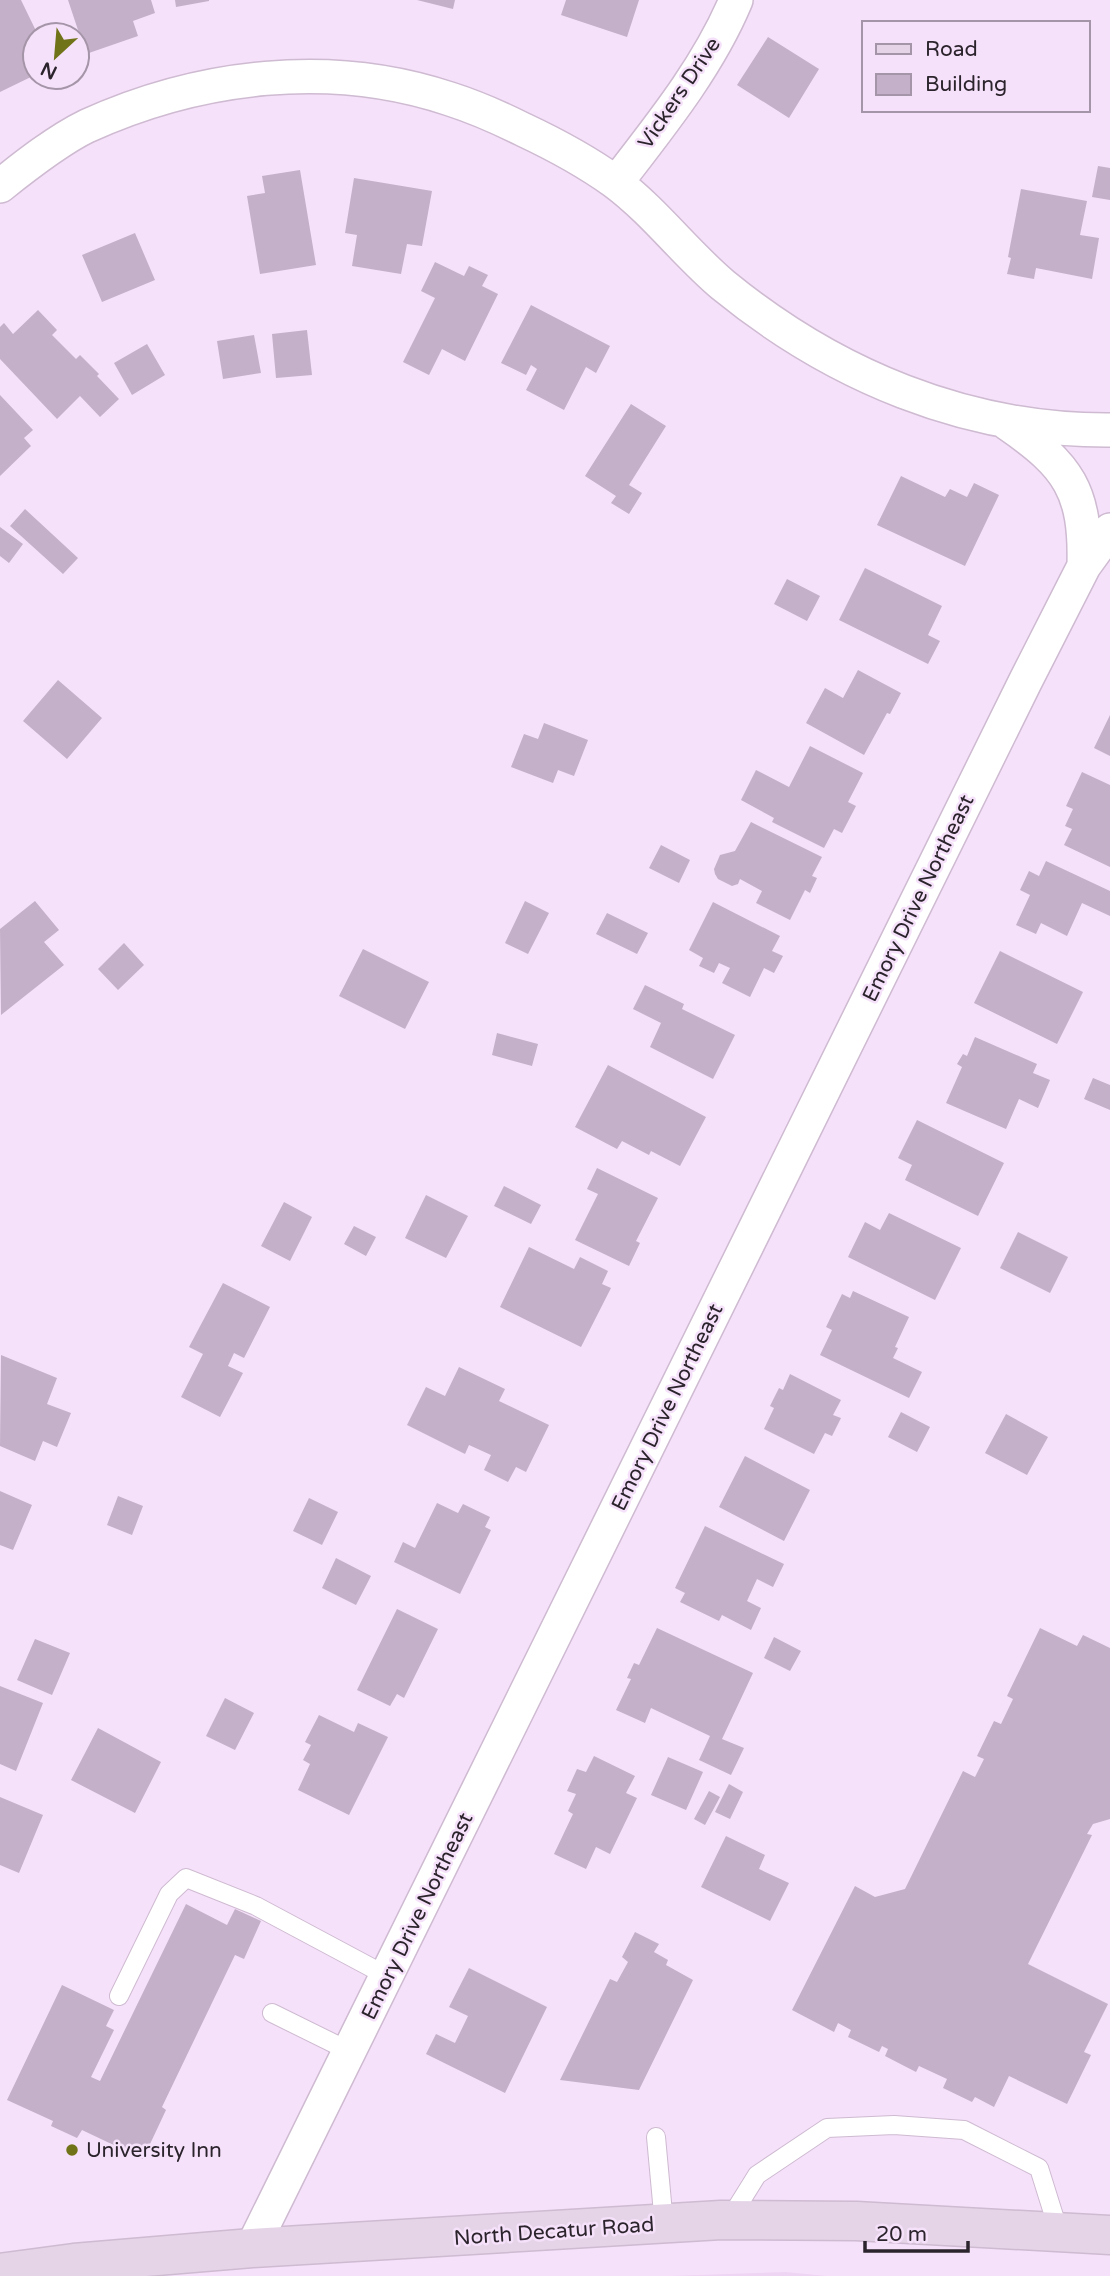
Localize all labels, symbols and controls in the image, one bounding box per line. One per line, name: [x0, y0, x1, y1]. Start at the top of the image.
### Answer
north arrow: [21, 21, 91, 91]
legend: [862, 21, 1089, 112]
street label: Vickers Drive: [633, 33, 726, 154]
text: Road: [925, 37, 978, 62]
text: N: [37, 57, 61, 84]
text: Building: [925, 72, 1007, 97]
street label: Emory Drive Northeast: [857, 791, 979, 1006]
street label: Emory Drive Northeast: [606, 1300, 728, 1515]
street label: Emory Drive Northeast: [356, 1809, 478, 2024]
place label: University Inn: [86, 2138, 222, 2163]
marker: University Inn: [64, 2142, 80, 2158]
scale bar: [865, 2210, 968, 2254]
street label: North Decatur Road: [453, 2212, 655, 2251]
text: 20 m: [876, 2222, 927, 2247]

